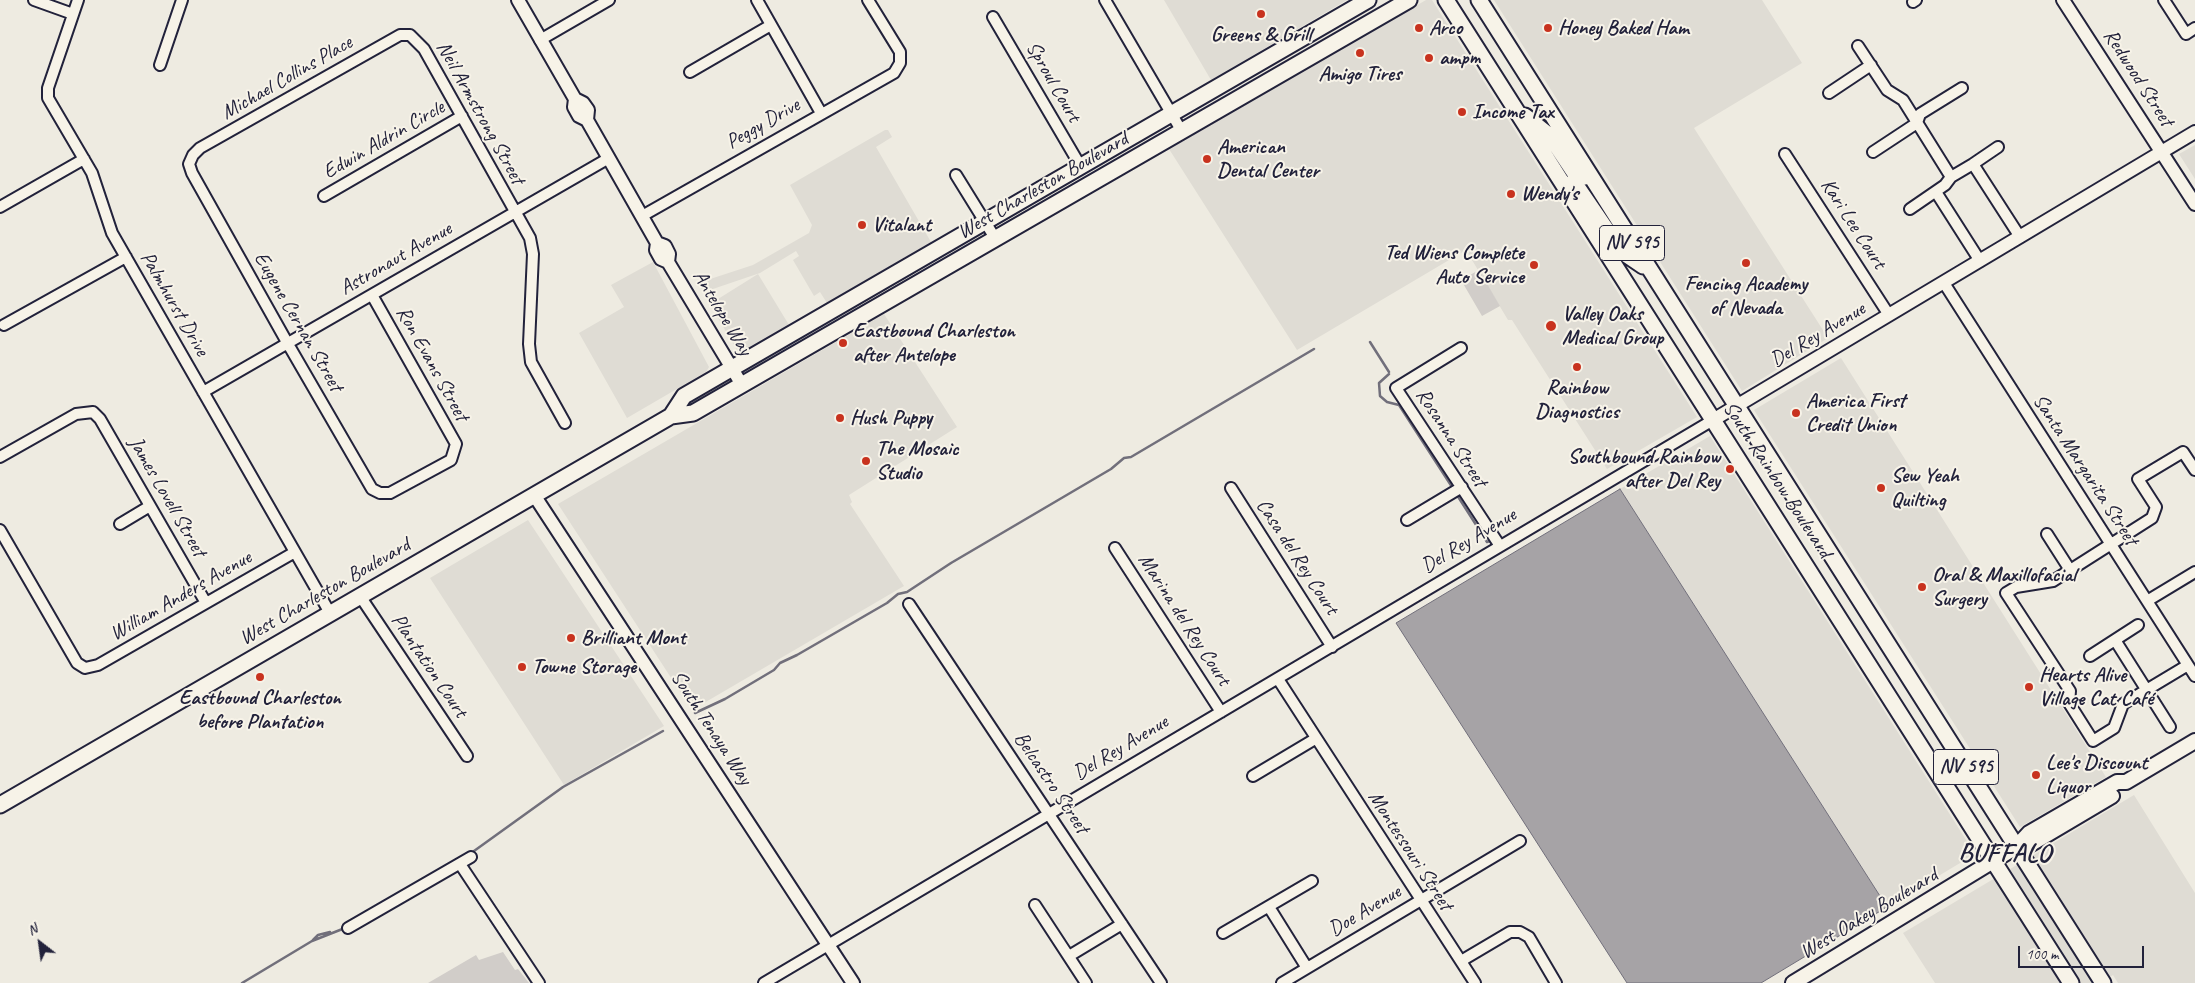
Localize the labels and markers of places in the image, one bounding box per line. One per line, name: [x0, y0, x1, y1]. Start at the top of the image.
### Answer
marker: Greens & Grill: [1255, 8, 1267, 20]
place label: Arco: [1429, 15, 1462, 41]
place label: Honey Baked Ham: [1558, 15, 1689, 41]
place label: Greens & Grill: [1211, 22, 1311, 48]
marker: Arco: [1413, 22, 1425, 34]
marker: Honey Baked Ham: [1542, 22, 1554, 34]
place label: ampm: [1439, 45, 1480, 71]
marker: Amigo Tires: [1354, 47, 1366, 59]
marker: ampm: [1423, 52, 1435, 64]
place label: Amigo Tires: [1319, 61, 1401, 87]
place label: Income Tax: [1472, 99, 1554, 125]
marker: Income Tax: [1456, 106, 1468, 118]
place label: American Dental Center: [1217, 134, 1319, 184]
marker: American Dental Center: [1201, 153, 1213, 165]
place label: Wendy's: [1521, 181, 1578, 207]
marker: Wendy's: [1505, 188, 1517, 200]
place label: Vitalant: [872, 212, 931, 238]
marker: Vitalant: [856, 219, 868, 231]
place label: Ted Wiens Complete Auto Service: [1385, 240, 1524, 290]
marker: Fencing Academy of Nevada: [1740, 257, 1752, 269]
marker: Ted Wiens Complete Auto Service: [1528, 259, 1540, 271]
place label: Fencing Academy of Nevada: [1685, 271, 1807, 321]
place label: Valley Oaks Medical Group: [1562, 301, 1663, 351]
place label: Eastbound Charleston after Antelope: [853, 318, 1015, 368]
marker: Valley Oaks Medical Group: [1544, 319, 1558, 333]
marker: Eastbound Charleston after Antelope: [837, 337, 849, 349]
marker: Rainbow Diagnostics: [1571, 361, 1583, 373]
place label: Rainbow Diagnostics: [1535, 375, 1619, 425]
place label: America First Credit Union: [1806, 388, 1905, 438]
place label: Hush Puppy: [850, 405, 932, 431]
marker: America First Credit Union: [1790, 407, 1802, 419]
marker: Hush Puppy: [834, 412, 846, 424]
place label: The Mosaic Studio: [876, 436, 959, 486]
place label: Southbound Rainbow after Del Rey: [1568, 444, 1720, 494]
marker: The Mosaic Studio: [860, 455, 872, 467]
marker: Southbound Rainbow after Del Rey: [1724, 463, 1736, 475]
place label: Sew Yeah Quilting: [1891, 463, 1959, 513]
marker: Sew Yeah Quilting: [1875, 482, 1887, 494]
place label: Oral & Maxillofacial Surgery: [1932, 562, 2076, 612]
marker: Oral & Maxillofacial Surgery: [1916, 581, 1928, 593]
place label: Brilliant Mont: [581, 625, 685, 651]
marker: Brilliant Mont: [565, 632, 577, 644]
place label: Towne Storage: [532, 654, 636, 680]
marker: Towne Storage: [516, 661, 528, 673]
place label: Hearts Alive Village Cat Café: [2039, 662, 2153, 712]
marker: Eastbound Charleston before Plantation: [254, 671, 266, 683]
marker: Hearts Alive Village Cat Café: [2023, 681, 2035, 693]
place label: Eastbound Charleston before Plantation: [179, 685, 341, 735]
place label: Lee's Discount Liquor: [2046, 750, 2147, 800]
marker: Lee's Discount Liquor: [2030, 769, 2042, 781]

